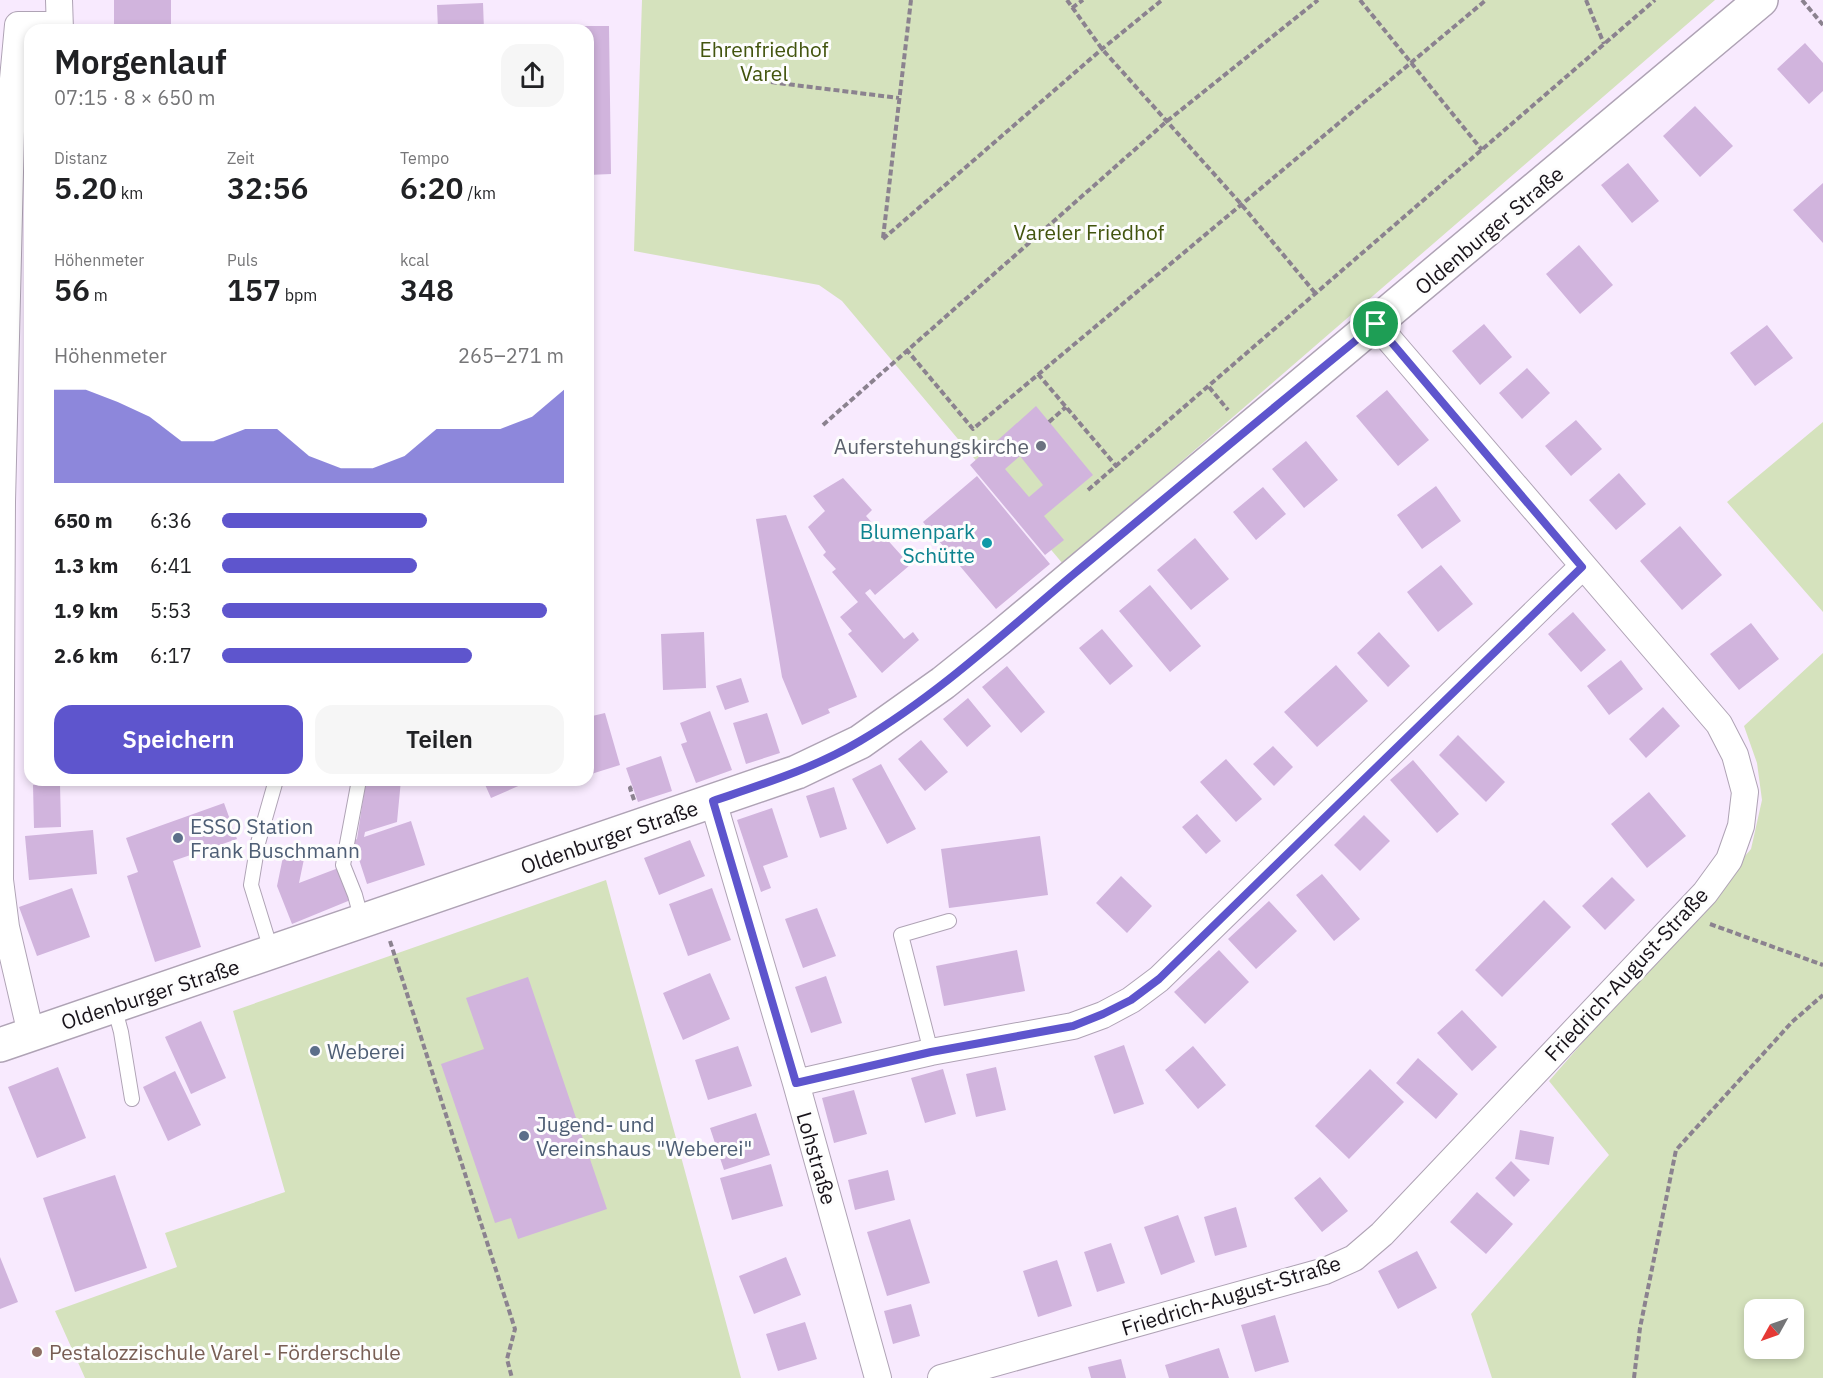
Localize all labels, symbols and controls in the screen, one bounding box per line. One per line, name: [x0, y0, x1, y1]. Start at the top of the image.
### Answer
park label: Ehrenfriedhof Varel: [699, 35, 829, 87]
text: Morgenlauf: [54, 40, 227, 83]
button: share: [501, 44, 564, 107]
text: 07:15 · 8 × 650 m: [54, 84, 215, 111]
text: Distanz: [54, 148, 107, 168]
text: Zeit: [227, 148, 255, 168]
text: Tempo: [400, 148, 449, 168]
street label: Oldenburger Straße: [1409, 159, 1569, 301]
text: 5.20: [54, 168, 117, 207]
text: 32:56: [227, 168, 309, 207]
text: 6:20: [400, 168, 464, 207]
text: km: [117, 183, 143, 203]
text: /km: [464, 183, 496, 203]
park label: Vareler Friedhof: [1014, 218, 1165, 246]
text: Höhenmeter: [54, 250, 144, 270]
text: Puls: [227, 250, 258, 270]
text: kcal: [400, 250, 429, 270]
text: 56: [54, 270, 90, 309]
text: 157: [227, 270, 281, 309]
text: 348: [400, 270, 454, 309]
text: m: [90, 285, 108, 305]
text: bpm: [281, 285, 317, 305]
pin: [1350, 298, 1401, 349]
icon: arrive: [1359, 307, 1392, 340]
text: Höhenmeter: [54, 342, 167, 369]
text: 265–271 m: [458, 342, 564, 369]
place label: Auferstehungskirche: [834, 432, 1029, 460]
marker: Auferstehungskirche: [1034, 439, 1048, 453]
text: 650 m: [54, 507, 113, 534]
text: 6:36: [150, 507, 192, 534]
place label: Blumenpark Schütte: [860, 517, 975, 569]
marker: Blumenpark Schütte: [980, 536, 994, 550]
text: 1.3 km: [54, 552, 118, 579]
text: 6:41: [150, 552, 192, 579]
text: 1.9 km: [54, 597, 118, 624]
text: 5:53: [150, 597, 192, 624]
text: 2.6 km: [54, 642, 118, 669]
text: 6:17: [150, 642, 192, 669]
button: Speichern: [54, 705, 303, 774]
button: Teilen: [315, 705, 564, 774]
street label: Oldenburger Straße: [516, 793, 702, 881]
place label: ESSO Station Frank Buschmann: [190, 812, 360, 864]
marker: ESSO Station Frank Buschmann: [171, 831, 185, 845]
street label: Friedrich-August-Straße: [1538, 881, 1714, 1067]
street label: Oldenburger Straße: [57, 952, 243, 1036]
place label: Weberei: [327, 1037, 405, 1065]
marker: Weberei: [308, 1044, 322, 1058]
street label: Lohstraße: [790, 1108, 844, 1208]
place label: Jugend- und Vereinshaus "Weberei": [536, 1110, 752, 1162]
marker: Jugend- und Vereinshaus "Weberei": [517, 1129, 531, 1143]
street label: Friedrich-August-Straße: [1118, 1248, 1344, 1342]
north arrow: [1744, 1299, 1804, 1359]
map controls: [1744, 1299, 1804, 1359]
place label: Pestalozzischule Varel - Förderschule: [49, 1338, 401, 1366]
marker: Pestalozzischule Varel - Förderschule: [30, 1345, 44, 1359]

